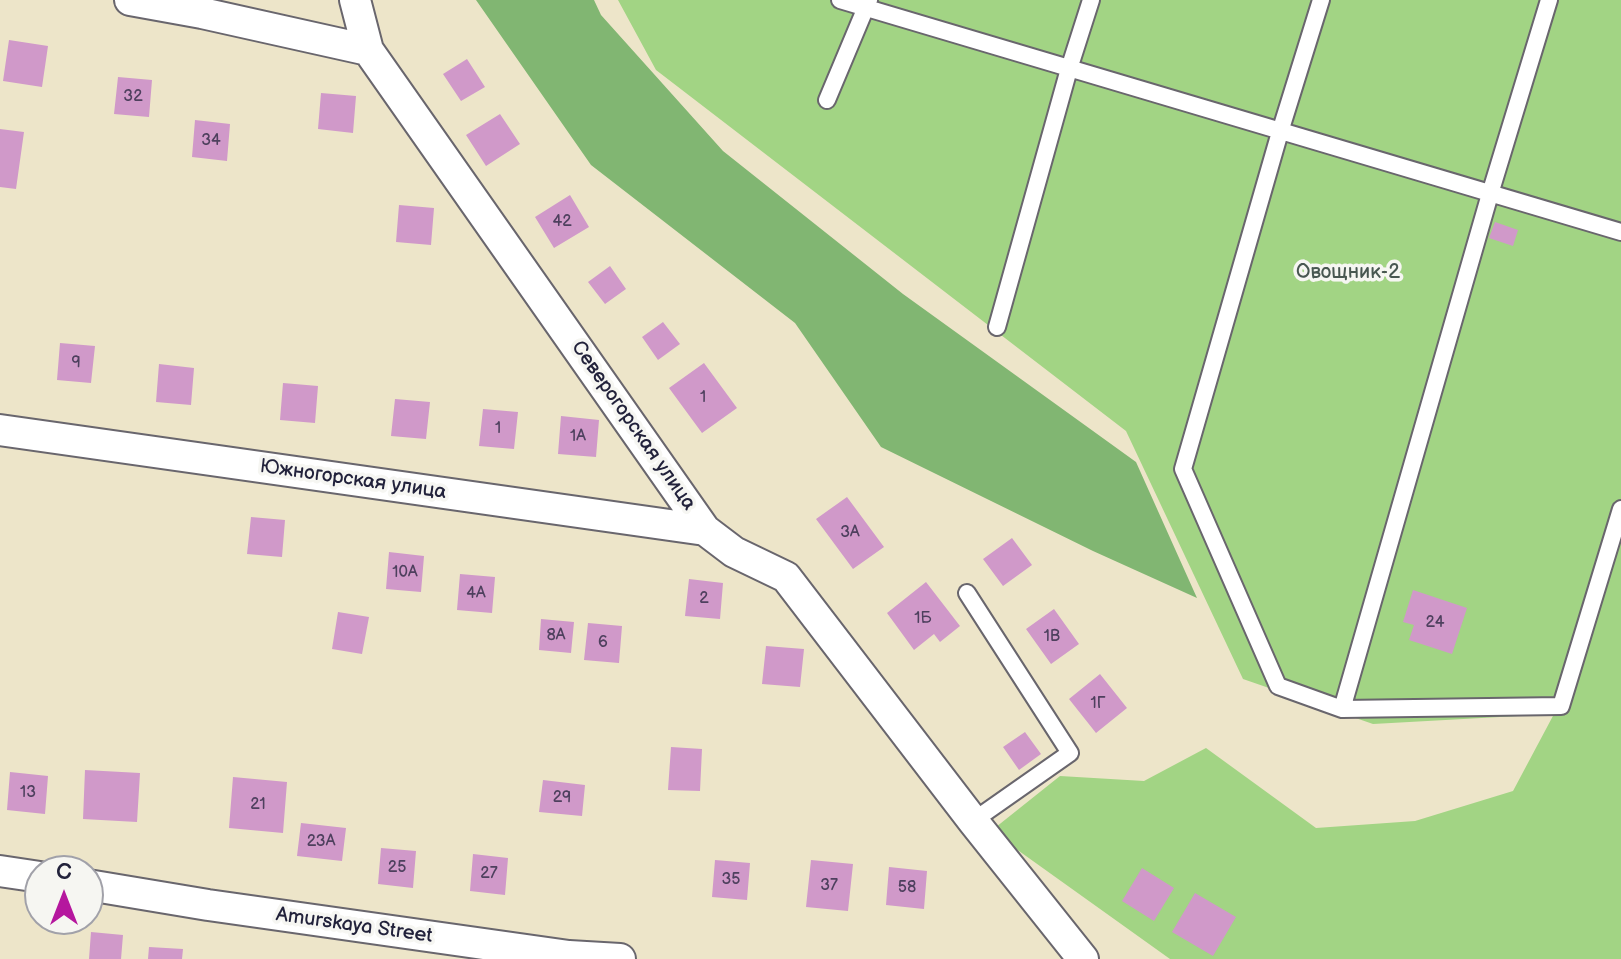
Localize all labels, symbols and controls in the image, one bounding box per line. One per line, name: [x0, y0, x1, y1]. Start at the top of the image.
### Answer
house number: 32: [123, 87, 143, 107]
house number: 34: [201, 131, 221, 151]
house number: 42: [552, 212, 572, 232]
park label: Овощник-2: [1296, 261, 1400, 285]
street label: Северогорская улица: [566, 337, 700, 515]
house number: 9: [71, 353, 81, 373]
house number: 1: [700, 388, 706, 408]
house number: 1: [495, 419, 501, 439]
house number: 1А: [570, 427, 586, 447]
street label: Южногорская улица: [258, 455, 448, 505]
house number: 3А: [840, 523, 860, 543]
house number: 10А: [392, 563, 418, 583]
house number: 4А: [466, 584, 486, 604]
house number: 2: [699, 589, 709, 609]
house number: 1Б: [914, 609, 932, 629]
house number: 24: [1426, 613, 1444, 633]
house number: 8А: [546, 626, 566, 646]
house number: 1В: [1044, 627, 1060, 647]
house number: 6: [598, 633, 608, 653]
house number: 1Г: [1090, 694, 1106, 714]
house number: 13: [20, 783, 36, 803]
house number: 29: [553, 788, 571, 808]
house number: 21: [250, 795, 266, 815]
house number: 23А: [307, 832, 335, 852]
north arrow: [24, 855, 104, 935]
house number: 25: [388, 858, 406, 878]
text: С: [56, 859, 72, 886]
house number: 27: [480, 864, 498, 884]
house number: 35: [721, 870, 741, 890]
house number: 37: [820, 876, 838, 896]
house number: 58: [898, 878, 916, 898]
street label: Amurskaya Street: [274, 903, 434, 949]

